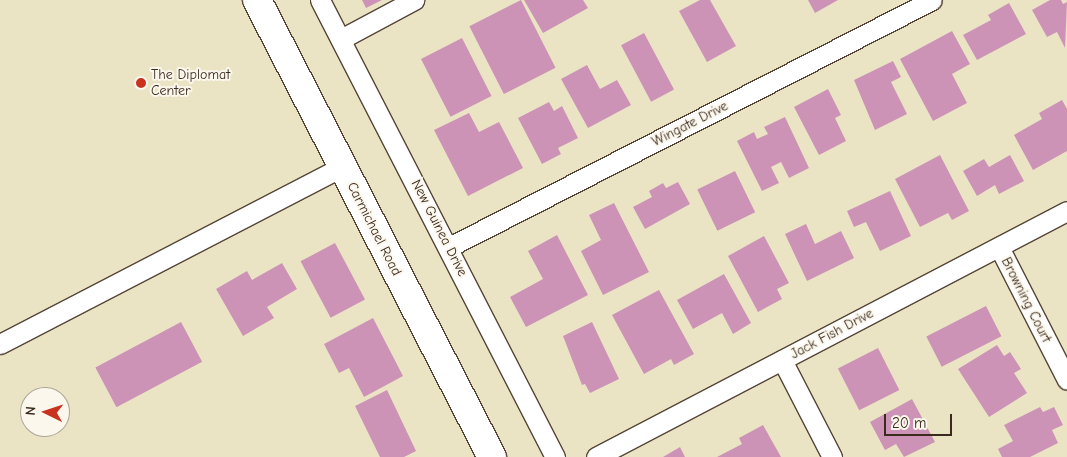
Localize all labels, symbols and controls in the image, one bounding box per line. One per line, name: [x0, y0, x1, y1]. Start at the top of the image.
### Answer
place label: The Diplomat Center: [151, 67, 230, 100]
marker: The Diplomat Center: [135, 77, 147, 89]
street label: Wingate Drive: [649, 98, 731, 150]
street label: New Guinea Drive: [407, 177, 471, 279]
street label: Carmichael Road: [343, 179, 405, 279]
street label: Browning Court: [997, 255, 1055, 345]
street label: Jack Fish Drive: [788, 305, 876, 363]
north arrow: [20, 387, 70, 437]
scale bar: [887, 404, 954, 436]
text: N: [22, 406, 39, 416]
text: 20 m: [892, 414, 926, 432]

